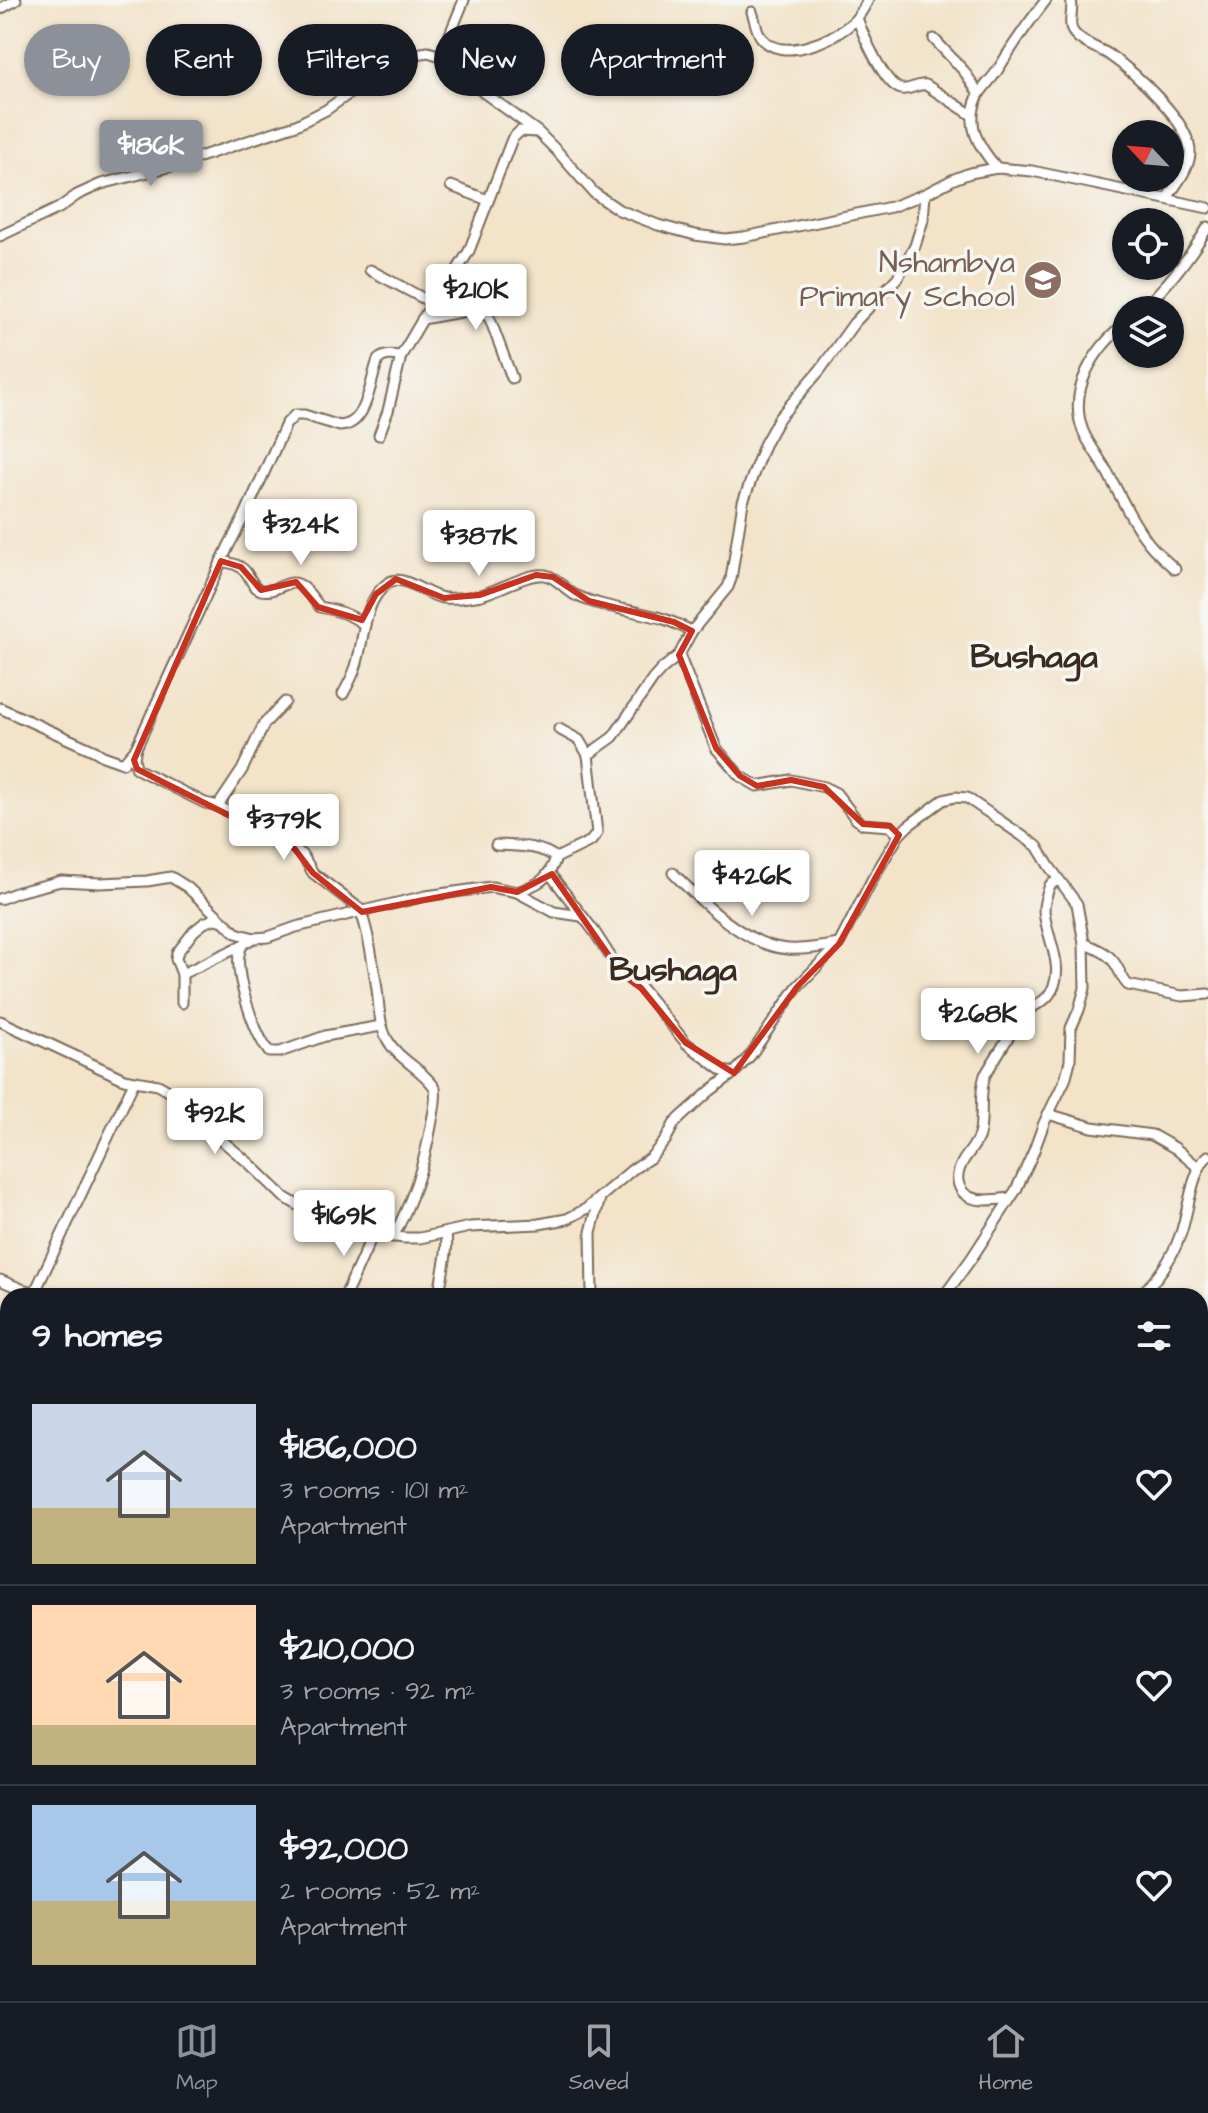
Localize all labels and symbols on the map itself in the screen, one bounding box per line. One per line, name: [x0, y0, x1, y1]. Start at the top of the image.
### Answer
pin: $186K: [95, 120, 207, 188]
north arrow: [1112, 120, 1184, 192]
place label: Nshambya Primary School: [800, 242, 1015, 319]
school or university icon: Nshambya Primary School: [1022, 259, 1064, 301]
pin: $210K: [420, 264, 532, 332]
pin: $324K: [245, 499, 357, 567]
pin: $387K: [423, 510, 535, 578]
district label: Bushaga: [970, 633, 1098, 682]
pin: $379K: [228, 794, 340, 862]
pin: $426K: [696, 850, 808, 918]
district label: Bushaga: [609, 946, 737, 995]
pin: $268K: [922, 988, 1034, 1056]
pin: $92K: [168, 1088, 262, 1156]
pin: $169K: [288, 1190, 400, 1258]

